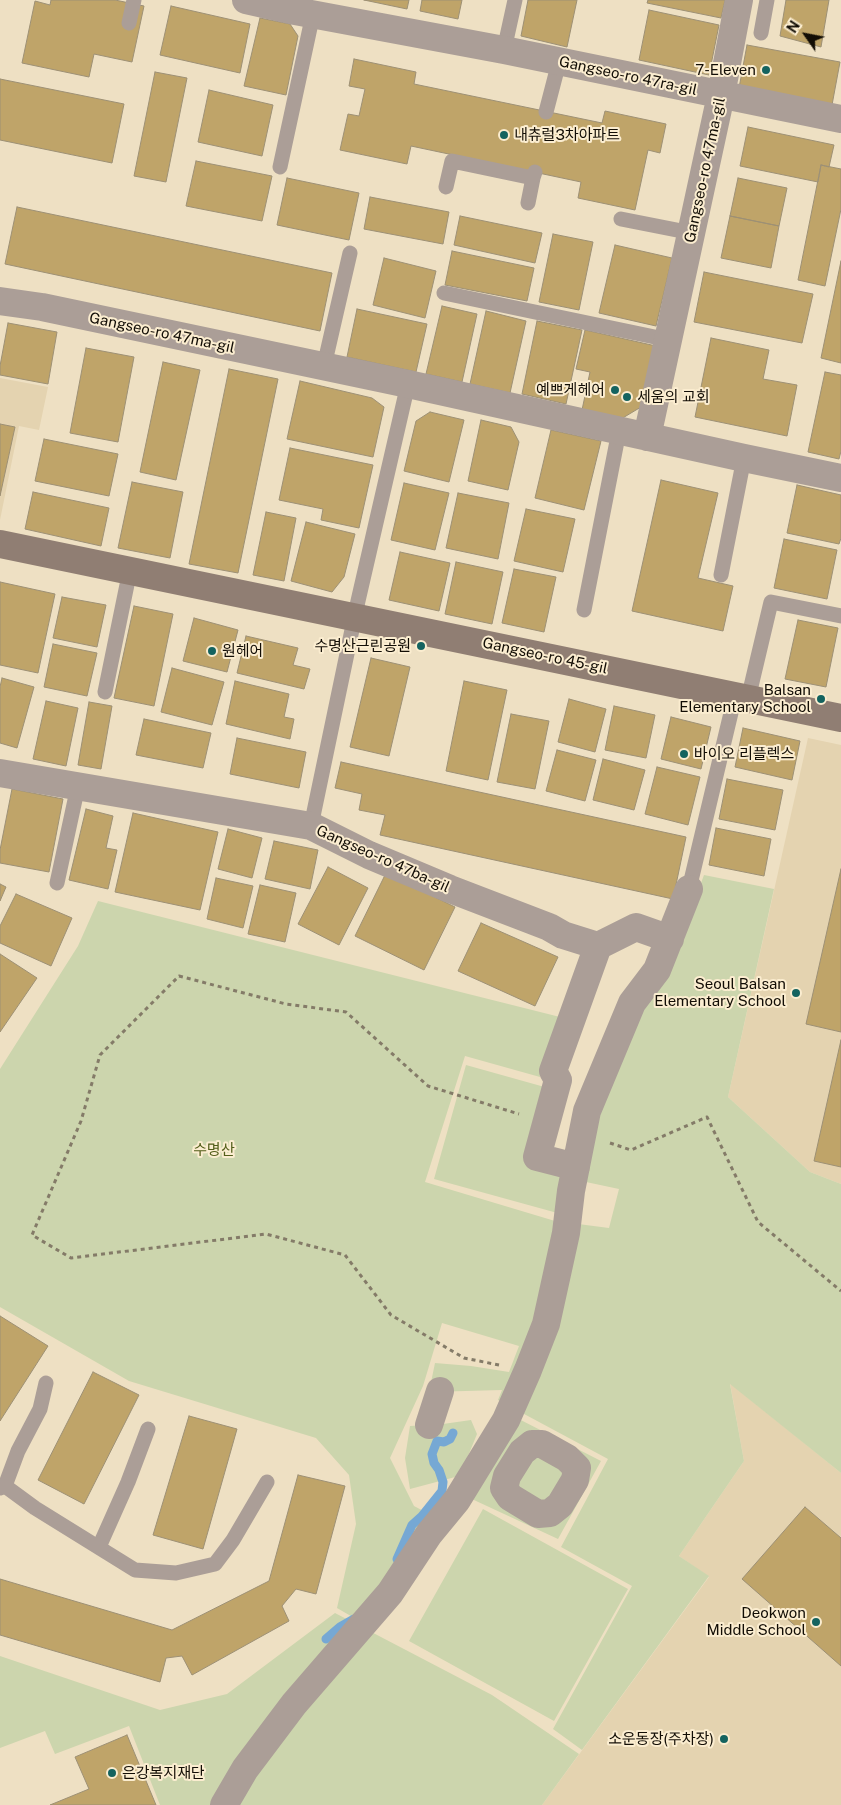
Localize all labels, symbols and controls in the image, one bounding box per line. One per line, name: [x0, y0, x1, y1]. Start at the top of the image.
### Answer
north arrow: [781, 10, 831, 60]
text: N: [784, 18, 803, 36]
street label: Gangseo-ro 47ra-gil: [557, 53, 699, 99]
place label: 7-Eleven: [695, 61, 756, 79]
marker: 7-Eleven: [760, 64, 772, 76]
street label: Gangseo-ro 47ma-gil: [681, 96, 729, 244]
place label: 내츄럴3차아파트: [514, 126, 620, 144]
marker: 내츄럴3차아파트: [498, 129, 510, 141]
street label: Gangseo-ro 47ma-gil: [88, 309, 236, 357]
place label: 예쁘게헤어: [536, 381, 605, 399]
marker: 예쁘게헤어: [609, 384, 621, 396]
place label: 세움의 교회: [637, 388, 710, 406]
marker: 세움의 교회: [621, 391, 633, 403]
street label: Gangseo-ro 45-gil: [481, 634, 609, 678]
place label: 수명산근린공원: [314, 637, 411, 655]
marker: 수명산근린공원: [415, 640, 427, 652]
place label: 원헤어: [222, 642, 263, 660]
marker: 원헤어: [206, 645, 218, 657]
place label: Balsan Elementary School: [679, 681, 811, 716]
marker: Balsan Elementary School: [815, 693, 827, 705]
place label: 바이오 리플렉스: [694, 745, 794, 763]
marker: 바이오 리플렉스: [678, 748, 690, 760]
street label: Gangseo-ro 47ba-gil: [314, 821, 452, 897]
place label: Seoul Balsan Elementary School: [654, 975, 786, 1010]
marker: Seoul Balsan Elementary School: [790, 987, 802, 999]
park label: 수명산: [193, 1141, 235, 1159]
place label: Deokwon Middle School: [706, 1604, 806, 1639]
marker: Deokwon Middle School: [810, 1616, 822, 1628]
place label: 소운동장(주차장): [608, 1730, 714, 1748]
marker: 소운동장(주차장): [718, 1733, 730, 1745]
place label: 은강복지재단: [122, 1764, 205, 1782]
marker: 은강복지재단: [106, 1767, 118, 1779]

